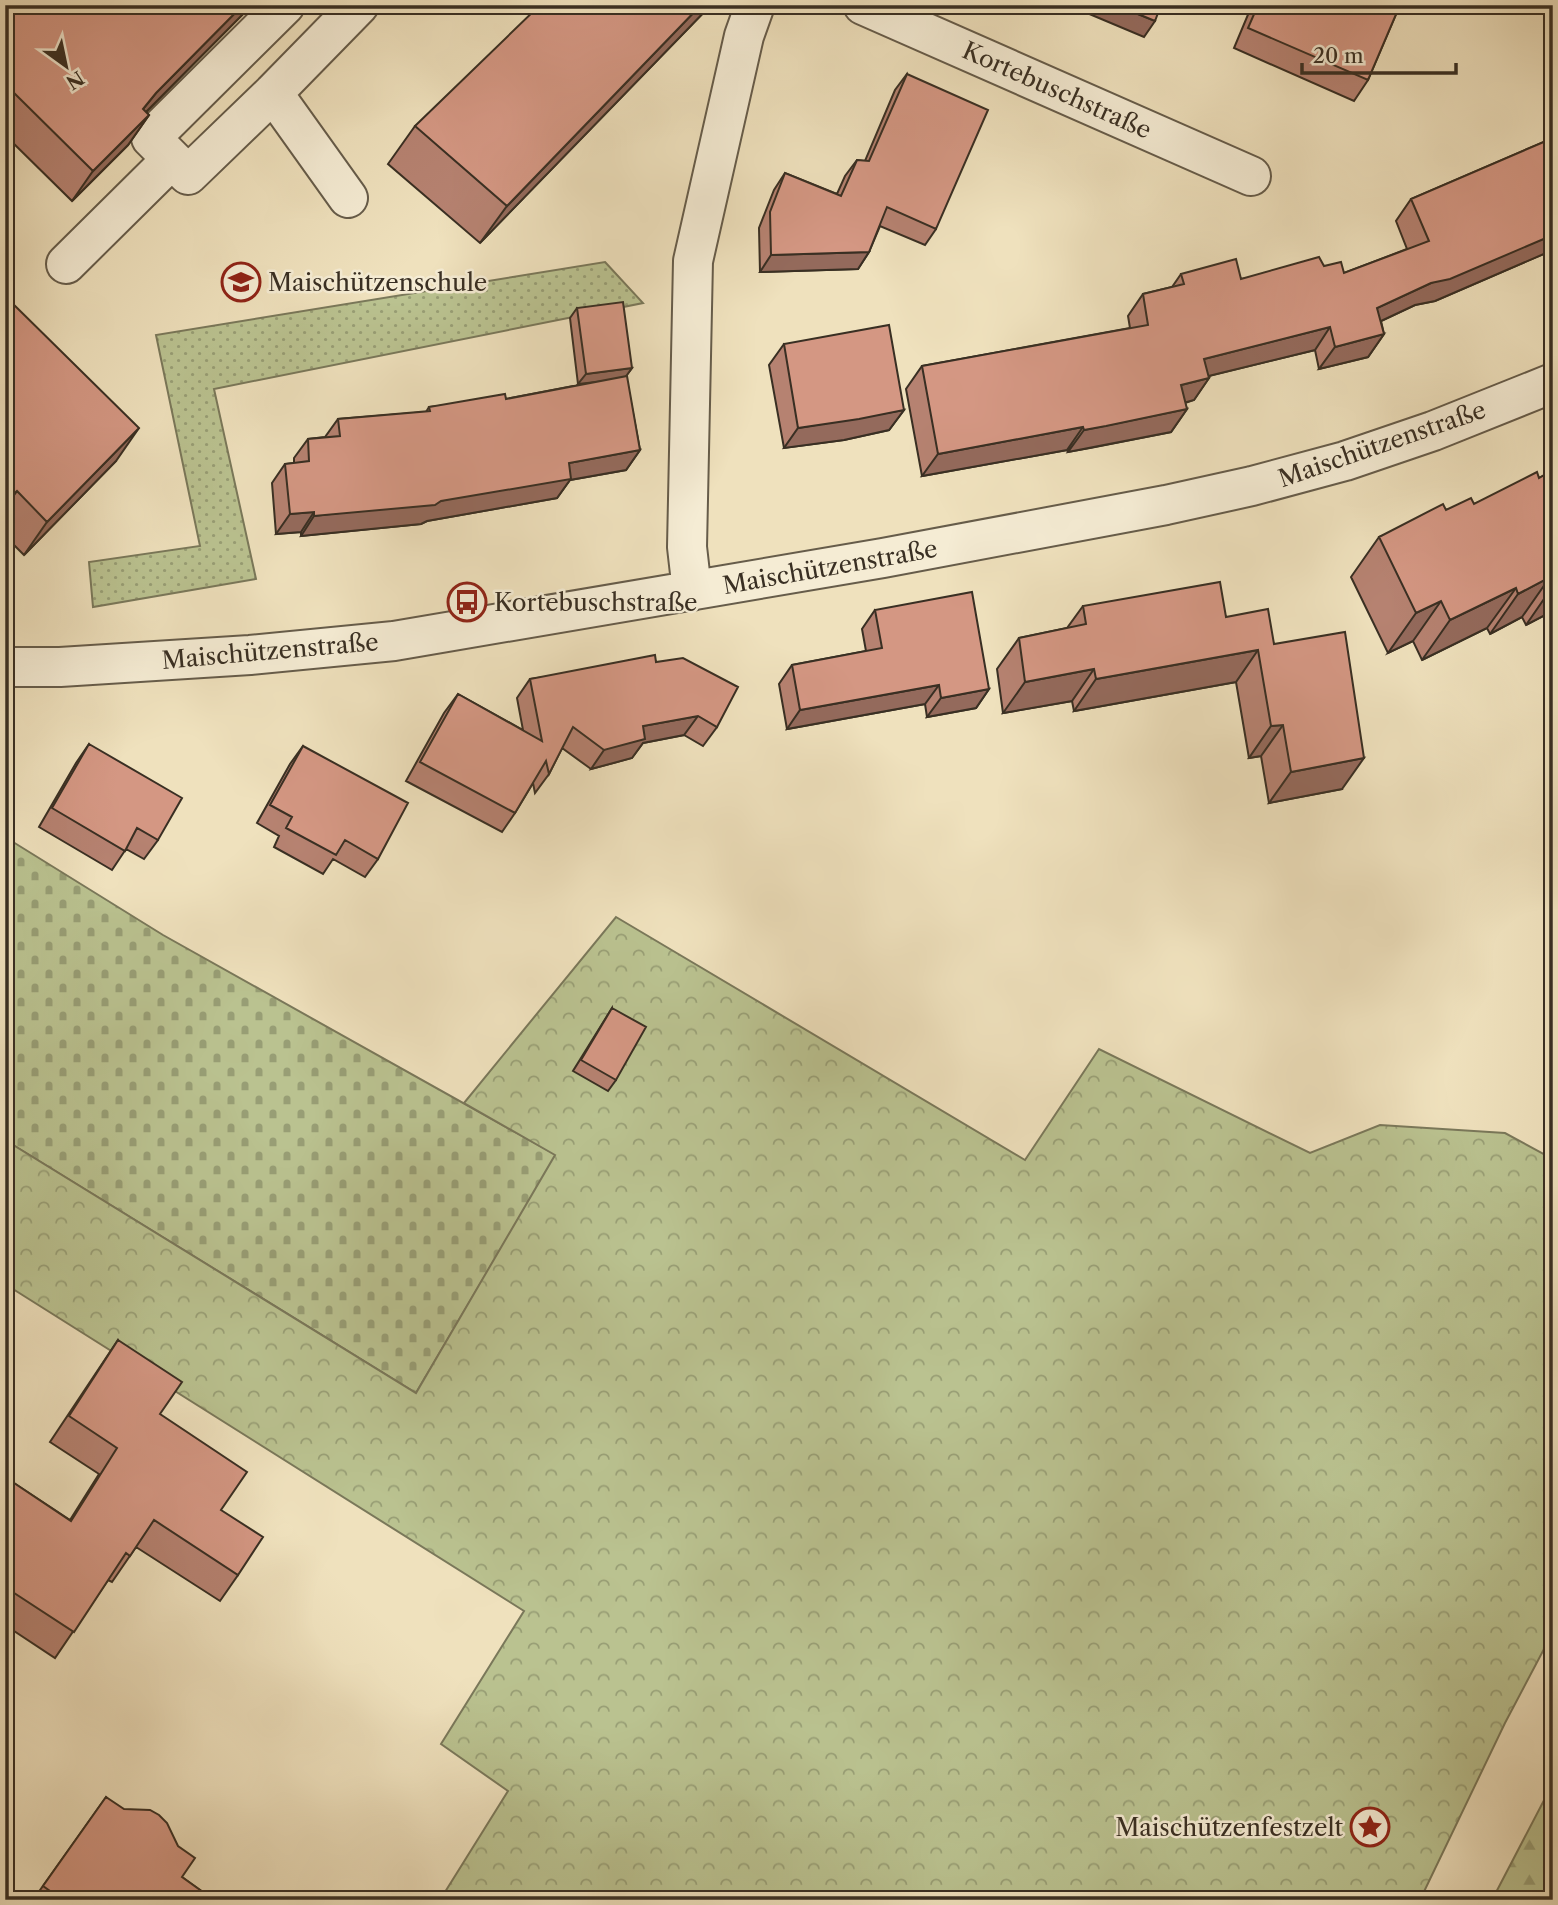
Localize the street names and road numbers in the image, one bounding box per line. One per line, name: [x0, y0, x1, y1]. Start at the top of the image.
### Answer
street label: Kortebuschstraße: [958, 35, 1156, 145]
street label: Maischützenstraße: [1274, 395, 1490, 493]
street label: Maischützenstraße: [720, 534, 940, 600]
street label: Maischützenstraße: [160, 627, 380, 675]

